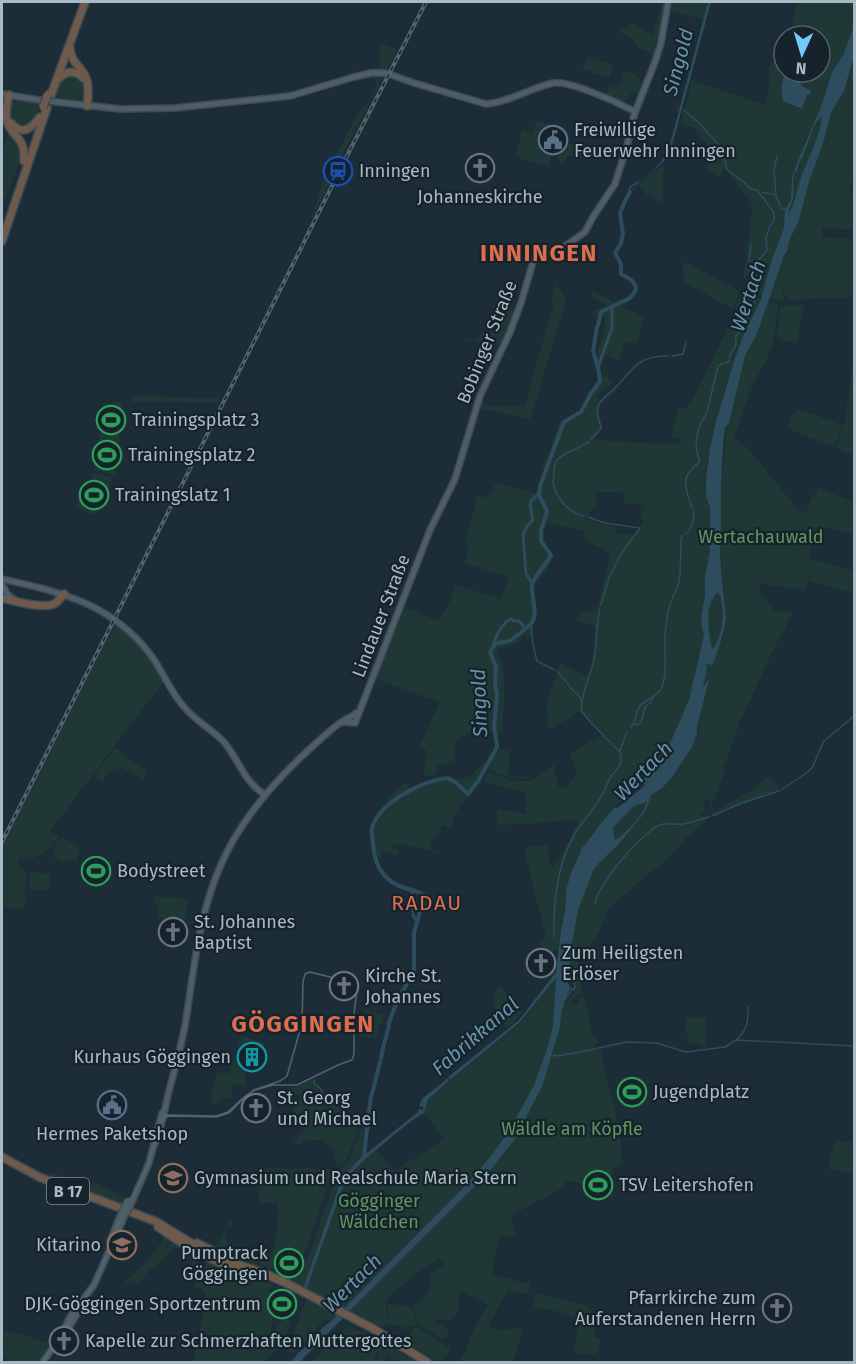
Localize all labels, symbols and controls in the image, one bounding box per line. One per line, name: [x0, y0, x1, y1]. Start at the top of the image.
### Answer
north arrow: [772, 24, 832, 84]
water label: Singold: [657, 26, 699, 99]
text: N: [795, 59, 807, 78]
place label: Freiwillige Feuerwehr Inningen: [574, 119, 736, 162]
public building icon: Freiwillige Feuerwehr Inningen: [537, 124, 569, 156]
church icon: Johanneskirche: [464, 152, 496, 184]
station icon: Inningen: [322, 155, 354, 187]
place label: Inningen: [359, 160, 430, 182]
place label: Johanneskirche: [417, 186, 543, 208]
district label: INNINGEN: [480, 239, 598, 267]
water label: Wertach: [725, 257, 771, 335]
street label: Bobinger Straße: [452, 277, 522, 407]
sports icon: Trainingsplatz 3: [95, 404, 127, 436]
place label: Trainingsplatz 3: [132, 409, 260, 431]
sports icon: Trainingsplatz 2: [91, 439, 123, 471]
place label: Trainingsplatz 2: [128, 444, 256, 466]
sports icon: Trainingslatz 1: [78, 479, 110, 511]
place label: Trainingslatz 1: [115, 484, 231, 506]
park label: Wertachauwald: [698, 526, 824, 548]
street label: Lindauer Straße: [347, 551, 415, 681]
water label: Singold: [466, 668, 492, 739]
water label: Wertach: [609, 736, 677, 806]
sports icon: Bodystreet: [80, 855, 112, 887]
place label: Bodystreet: [117, 860, 206, 882]
district label: RADAU: [391, 890, 463, 916]
place label: St. Johannes Baptist: [194, 911, 295, 954]
church icon: St. Johannes Baptist: [157, 916, 189, 948]
place label: Zum Heiligsten Erlöser: [562, 942, 683, 985]
church icon: Zum Heiligsten Erlöser: [525, 947, 557, 979]
place label: Kirche St. Johannes: [365, 965, 442, 1008]
church icon: Kirche St. Johannes: [328, 970, 360, 1002]
water label: Fabrikkanal: [427, 992, 523, 1080]
district label: GÖGGINGEN: [231, 1010, 375, 1038]
building icon: Kurhaus Göggingen: [236, 1041, 268, 1073]
place label: Kurhaus Göggingen: [74, 1046, 231, 1068]
sports icon: Jugendplatz: [616, 1076, 648, 1108]
place label: Jugendplatz: [653, 1081, 749, 1103]
place label: St. Georg und Michael: [277, 1087, 377, 1130]
public building icon: Hermes Paketshop: [96, 1089, 128, 1121]
church icon: St. Georg und Michael: [240, 1092, 272, 1124]
park label: Wäldle am Köpfle: [501, 1118, 643, 1140]
place label: Hermes Paketshop: [36, 1123, 188, 1145]
school or university icon: Gymnasium und Realschule Maria Stern: [157, 1162, 189, 1194]
place label: Gymnasium und Realschule Maria Stern: [194, 1167, 517, 1189]
sports icon: TSV Leitershofen: [582, 1169, 614, 1201]
place label: TSV Leitershofen: [619, 1174, 754, 1196]
road number: B 17: [47, 1178, 89, 1204]
park label: Gögginger Wäldchen: [338, 1190, 420, 1233]
school or university icon: Kitarino: [106, 1229, 138, 1261]
place label: Kitarino: [36, 1234, 101, 1256]
place label: Pumptrack Göggingen: [181, 1242, 269, 1285]
sports icon: Pumptrack Göggingen: [273, 1247, 305, 1279]
water label: Wertach: [318, 1249, 386, 1317]
place label: Pfarrkirche zum Auferstandenen Herrn: [575, 1287, 756, 1330]
sports icon: DJK-Göggingen Sportzentrum: [266, 1288, 298, 1320]
church icon: Pfarrkirche zum Auferstandenen Herrn: [761, 1292, 793, 1324]
place label: DJK-Göggingen Sportzentrum: [25, 1293, 261, 1315]
church icon: Kapelle zur Schmerzhaften Muttergottes: [48, 1325, 80, 1357]
place label: Kapelle zur Schmerzhaften Muttergottes: [85, 1330, 411, 1352]

